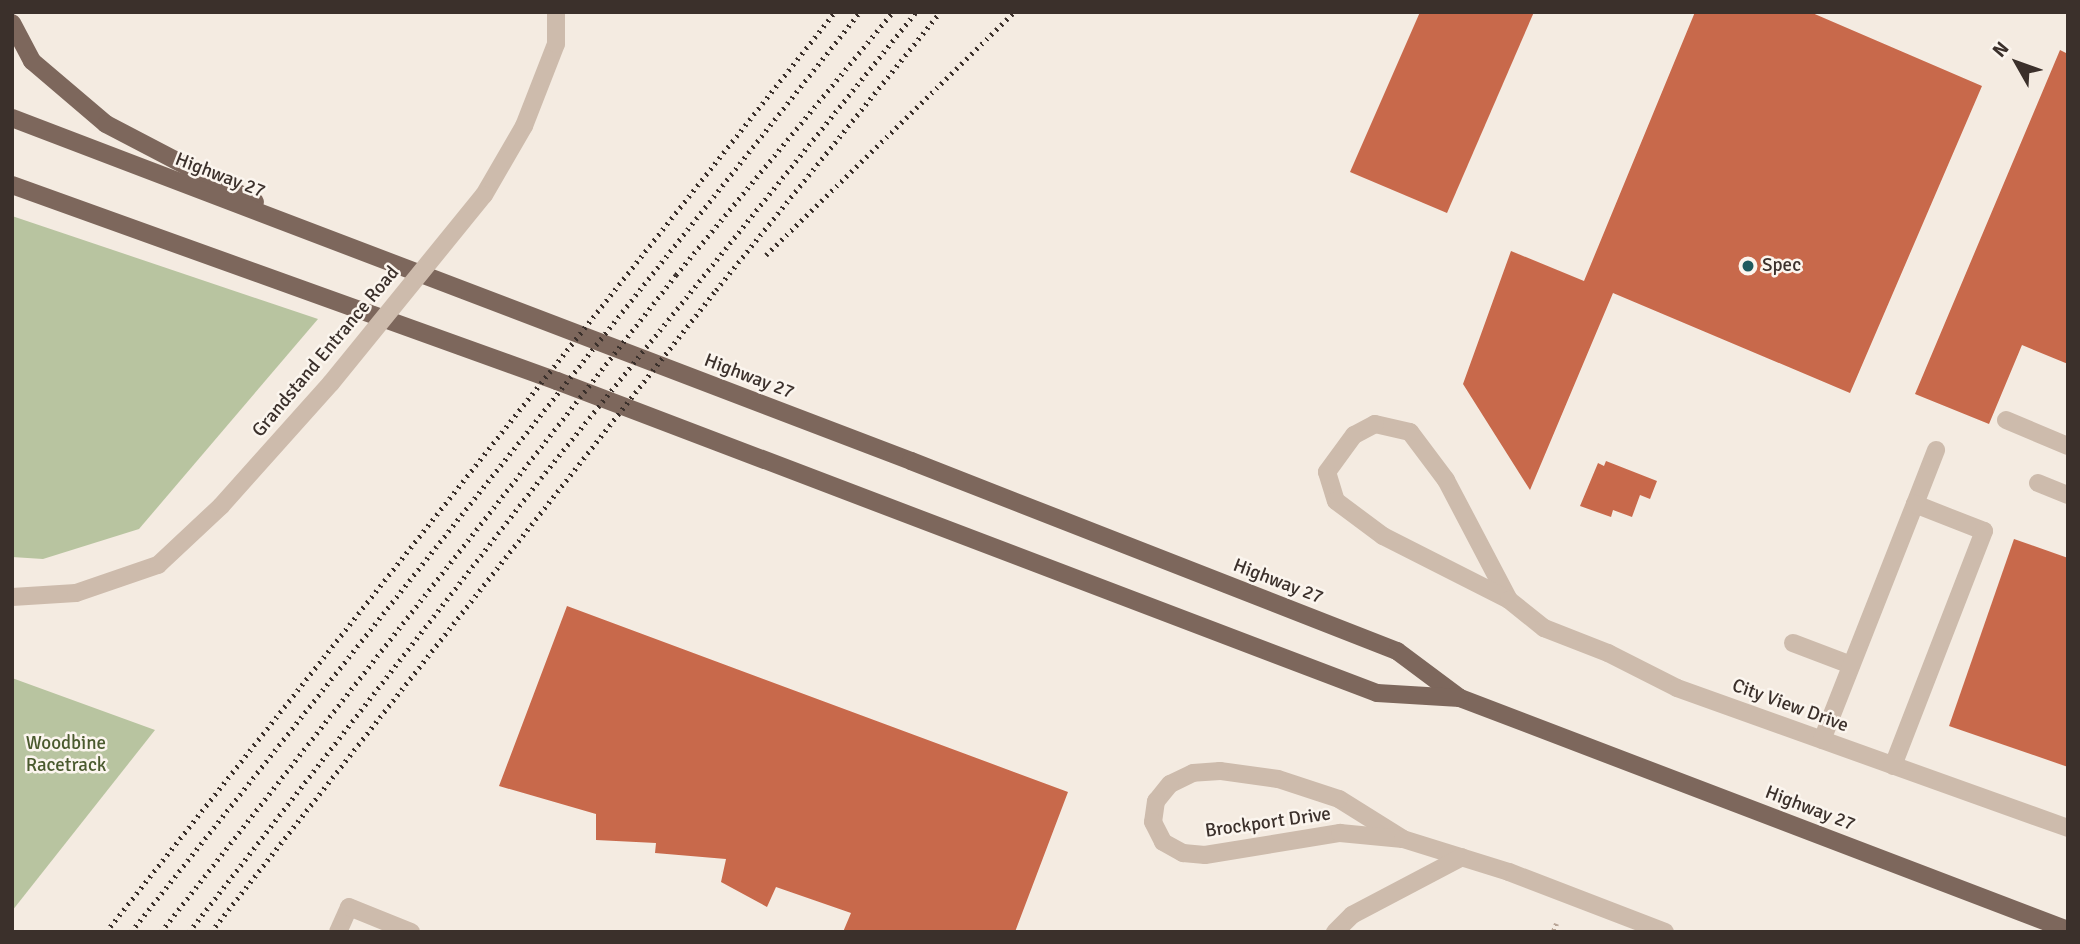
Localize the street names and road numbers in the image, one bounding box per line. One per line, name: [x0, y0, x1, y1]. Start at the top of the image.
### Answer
street label: Highway 27: [172, 148, 268, 204]
street label: Grandstand Entrance Road: [248, 262, 404, 442]
street label: Highway 27: [701, 349, 797, 405]
street label: Highway 27: [1230, 554, 1326, 610]
street label: City View Drive: [1729, 674, 1851, 738]
street label: Highway 27: [1762, 781, 1858, 837]
street label: Brockport Drive: [1204, 803, 1332, 843]

